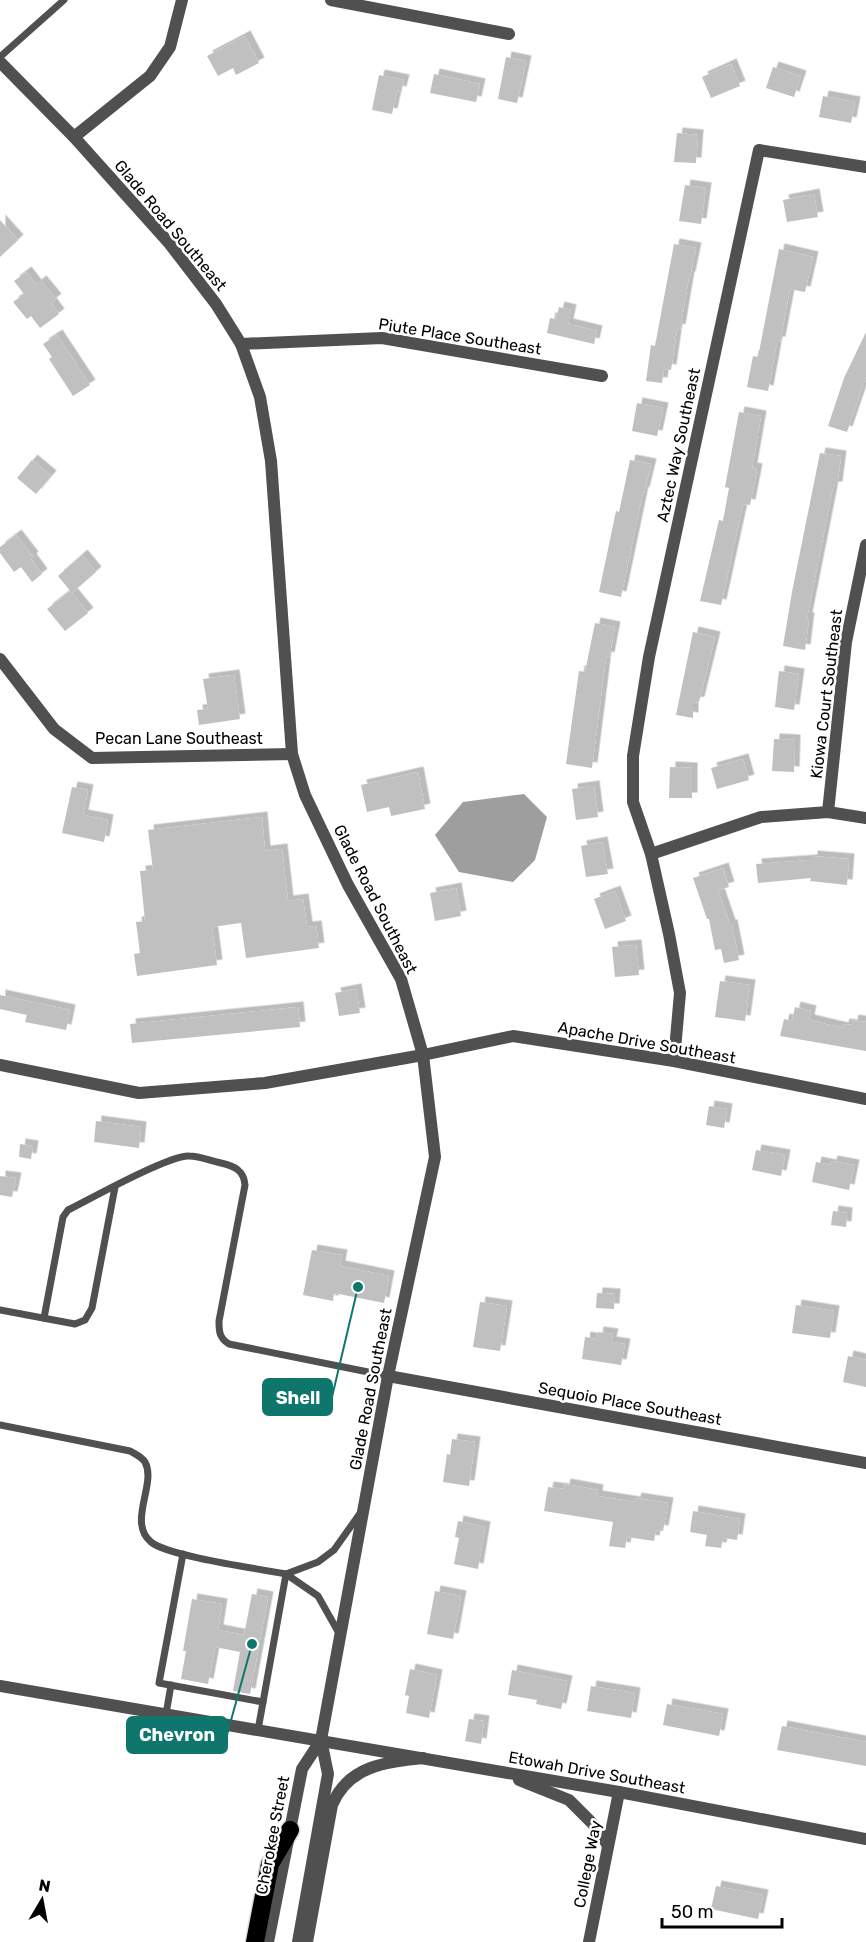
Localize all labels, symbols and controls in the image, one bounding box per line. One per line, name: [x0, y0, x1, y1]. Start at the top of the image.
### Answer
street label: Glade Road Southeast: [110, 156, 231, 295]
street label: Piute Place Southeast: [377, 314, 543, 359]
street label: Aztec Way Southeast: [653, 366, 704, 524]
street label: Kiowa Court Southeast: [807, 608, 846, 780]
street label: Pecan Lane Southeast: [95, 729, 263, 748]
street label: Glade Road Southeast: [330, 821, 421, 977]
street label: Apache Drive Southeast: [557, 1018, 737, 1067]
street label: Glade Road Southeast: [345, 1306, 396, 1472]
street label: Sequoio Place Southeast: [537, 1378, 723, 1429]
callout: Shell: [263, 1379, 332, 1415]
text: Shell: [276, 1387, 320, 1409]
callout: Chevron: [127, 1717, 227, 1753]
text: Chevron: [139, 1724, 215, 1746]
street label: Etowah Drive Southeast: [507, 1748, 687, 1797]
street label: Cherokee Street: [252, 1774, 293, 1896]
street label: College Way: [570, 1819, 605, 1909]
north arrow: [12, 1870, 72, 1930]
text: N: [37, 1875, 52, 1896]
scale bar: [662, 1891, 782, 1929]
text: 50 m: [671, 1901, 714, 1923]

